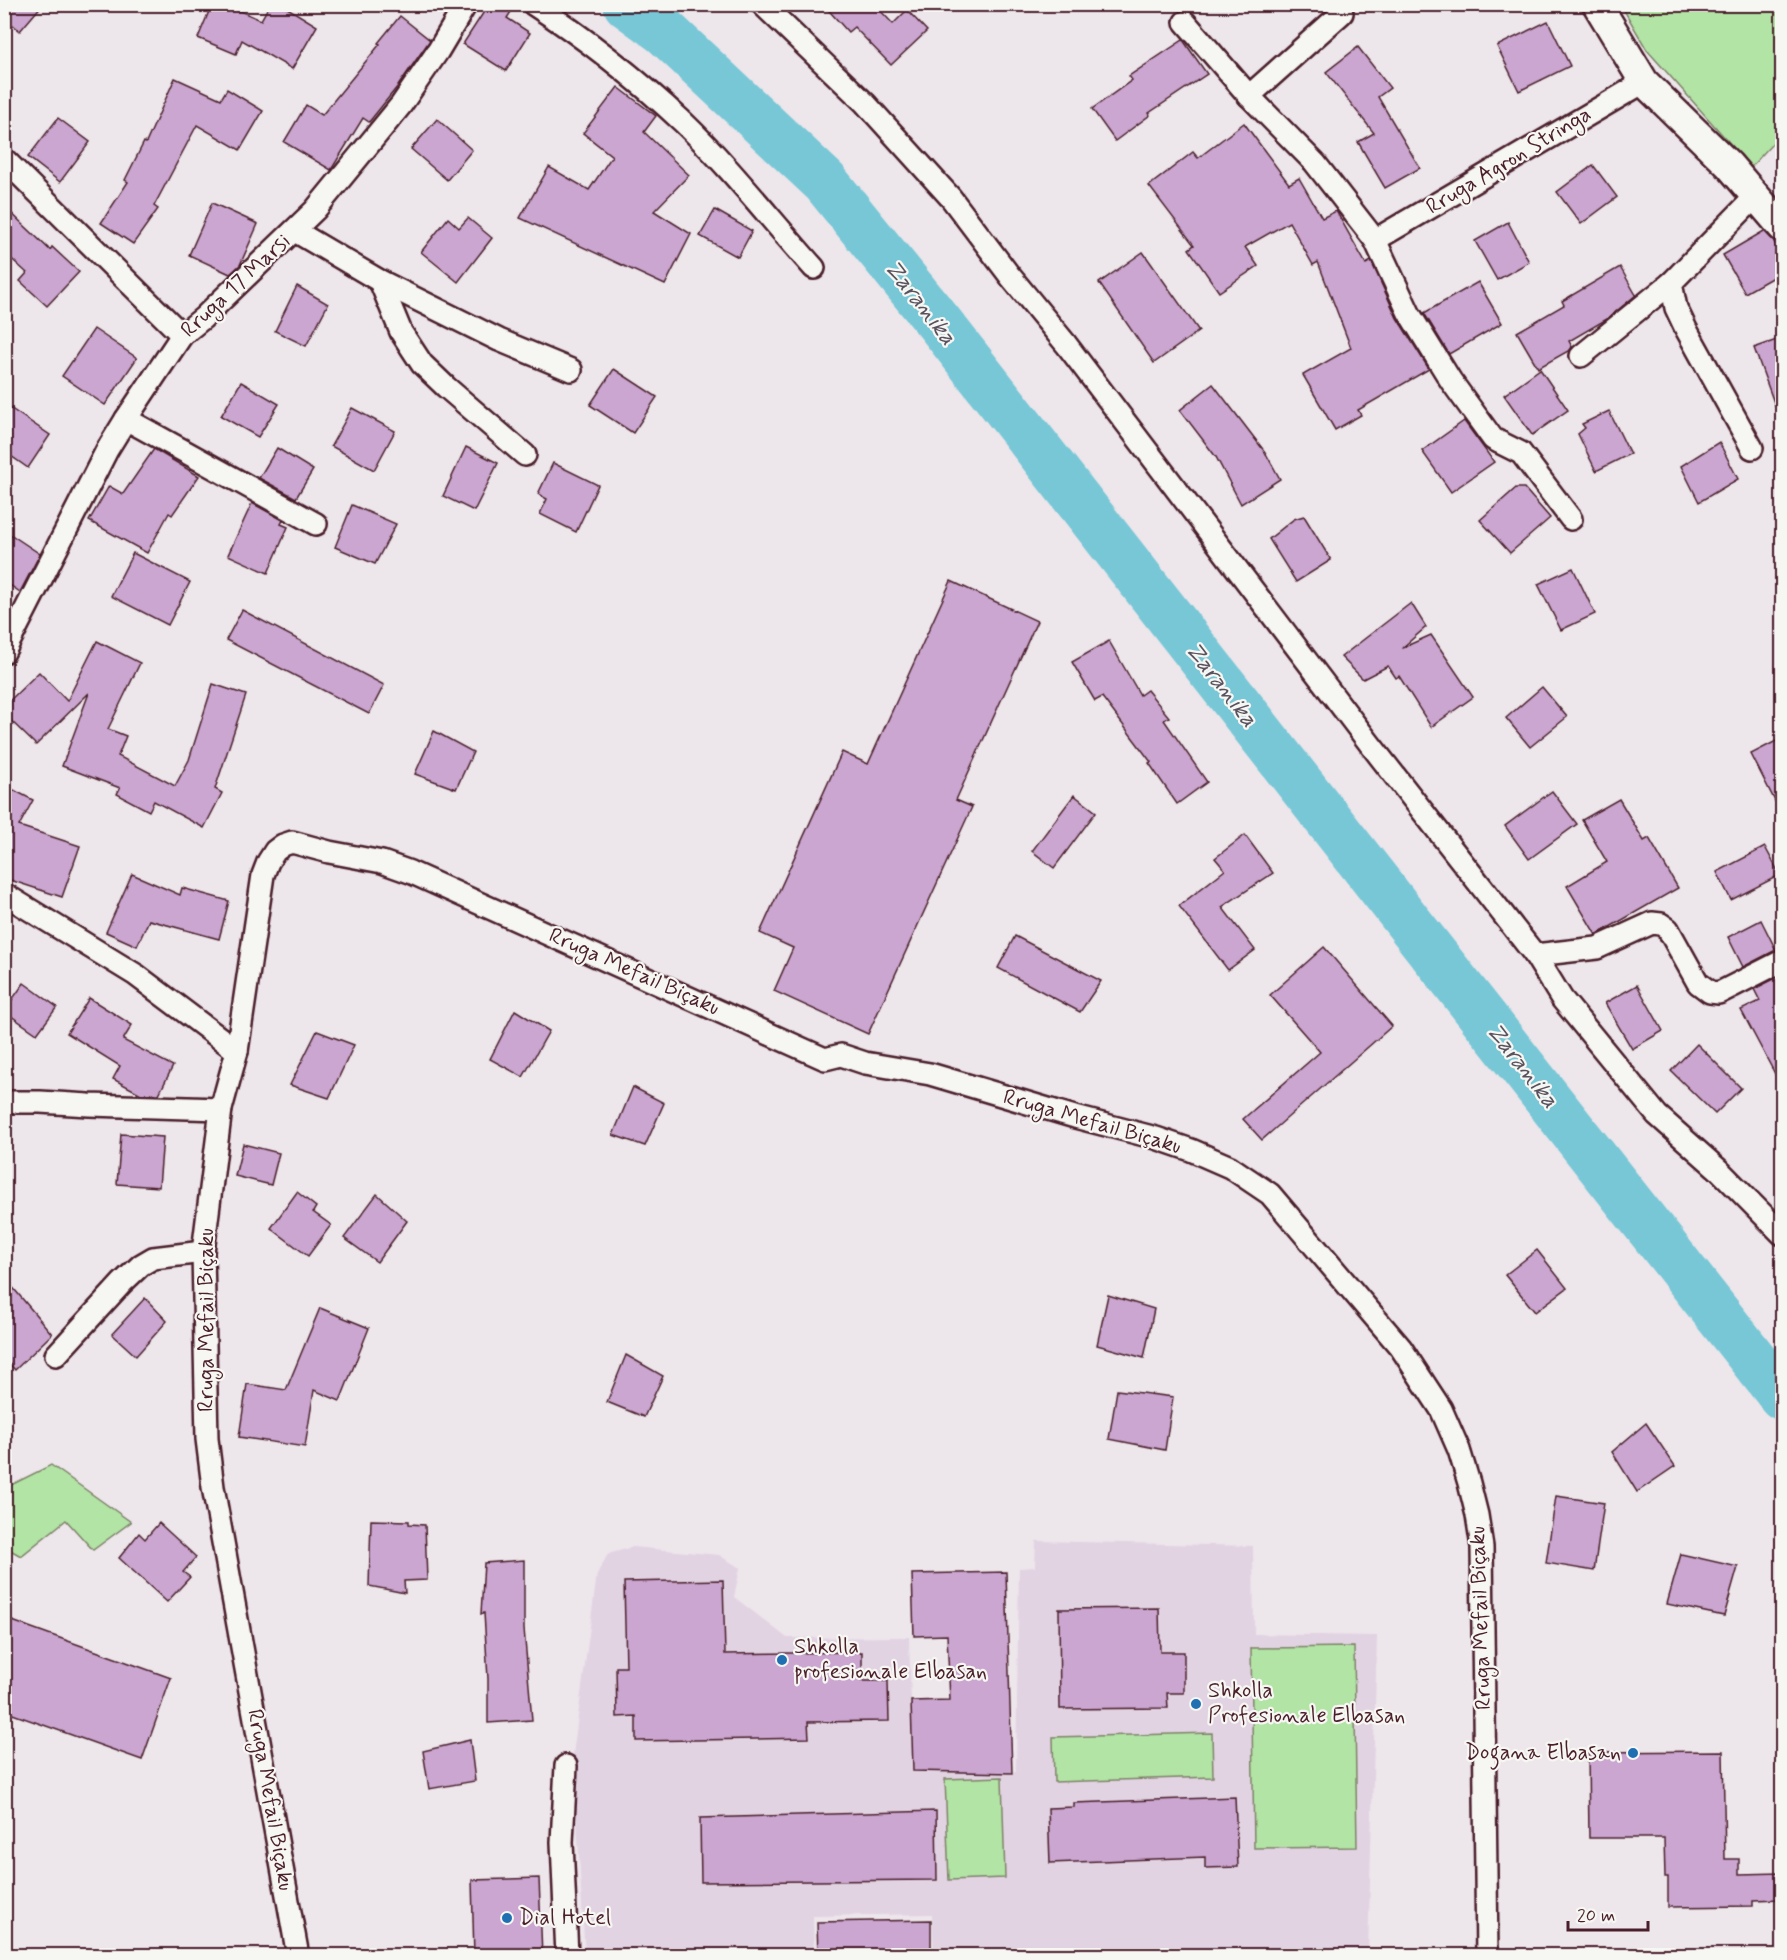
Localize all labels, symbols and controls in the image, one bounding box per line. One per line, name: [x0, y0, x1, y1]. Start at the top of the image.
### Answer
street label: Rruga Agron Stringa: [1421, 101, 1598, 224]
street label: Rruga 17 Marsi: [175, 228, 299, 346]
water label: Zaranika: [877, 254, 963, 352]
water label: Zaranika: [1178, 636, 1264, 734]
street label: Rruga Mefail Biçaku: [543, 922, 724, 1025]
water label: Zaranika: [1479, 1017, 1565, 1115]
street label: Rruga Mefail Biçaku: [999, 1083, 1184, 1164]
street label: Rruga Mefail Biçaku: [193, 1228, 224, 1412]
street label: Rruga Mefail Biçaku: [1464, 1525, 1501, 1710]
place label: Shkolla profesionale Elbasan: [794, 1633, 987, 1686]
marker: Shkolla profesionale Elbasan: [775, 1653, 789, 1667]
place label: Shkolla Profesionale Elbasan: [1208, 1677, 1405, 1730]
marker: Shkolla Profesionale Elbasan: [1189, 1697, 1203, 1711]
street label: Rruga Mefail Biçaku: [237, 1707, 300, 1894]
place label: Dogana Elbasan: [1465, 1739, 1621, 1770]
marker: Dogana Elbasan: [1626, 1746, 1640, 1760]
scale bar: [1568, 1894, 1648, 1932]
place label: Dial Hotel: [519, 1904, 611, 1932]
text: 20 m: [1577, 1904, 1615, 1928]
marker: Dial Hotel: [500, 1911, 514, 1925]

